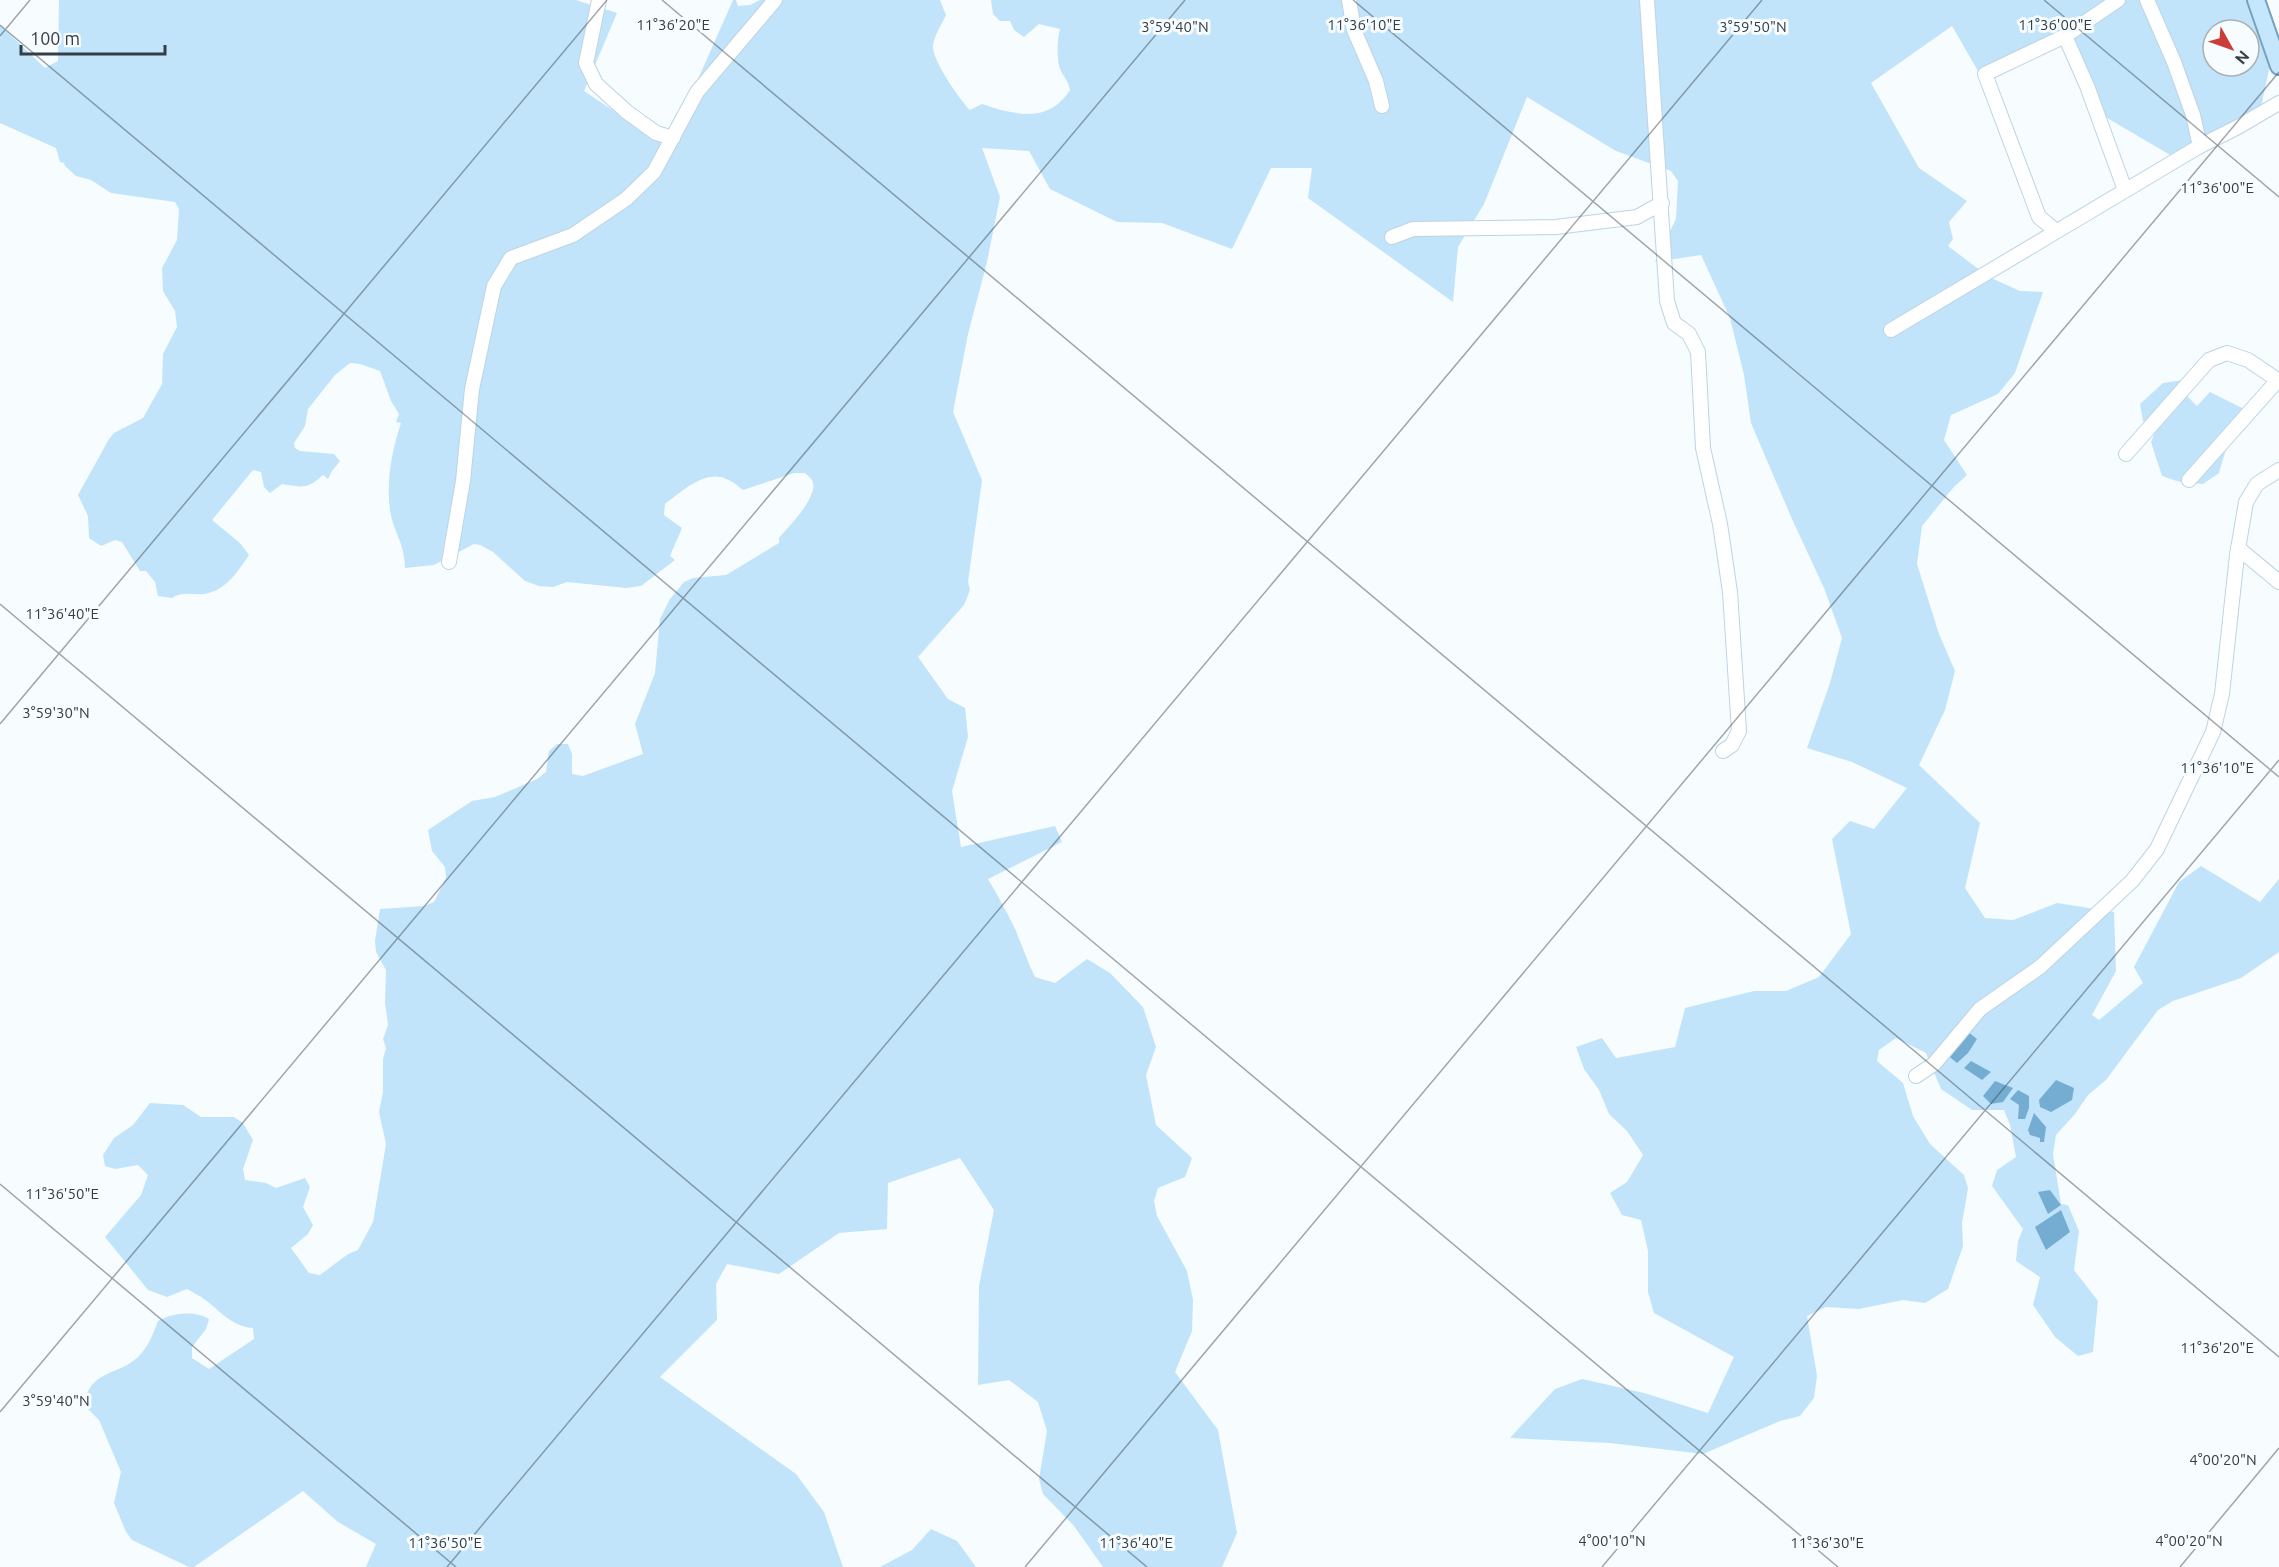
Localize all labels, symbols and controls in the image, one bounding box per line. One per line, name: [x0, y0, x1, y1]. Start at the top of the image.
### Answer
text: 11°36'20"E: [636, 16, 710, 33]
text: 11°36'10"E: [1327, 16, 1401, 33]
text: 11°36'00"E: [2018, 16, 2092, 33]
scale bar: [21, 18, 165, 56]
text: 3°59'40"N: [1141, 18, 1209, 35]
text: 3°59'50"N: [1719, 18, 1787, 35]
north arrow: [2201, 18, 2261, 78]
text: 100 m: [30, 28, 80, 48]
text: N: [2232, 47, 2253, 68]
text: 11°36'00"E: [2180, 179, 2254, 196]
text: 11°36'40"E: [25, 605, 99, 622]
text: 3°59'30"N: [22, 704, 90, 721]
text: 11°36'10"E: [2180, 759, 2254, 776]
text: 11°36'50"E: [25, 1185, 99, 1202]
text: 11°36'20"E: [2180, 1339, 2254, 1356]
text: 3°59'40"N: [22, 1392, 90, 1409]
text: 4°00'20"N: [2189, 1451, 2257, 1468]
text: 4°00'10"N: [1578, 1532, 1646, 1549]
text: 4°00'20"N: [2155, 1532, 2223, 1549]
text: 11°36'50"E: [408, 1534, 482, 1551]
text: 11°36'40"E: [1099, 1534, 1173, 1551]
text: 11°36'30"E: [1790, 1534, 1864, 1551]

